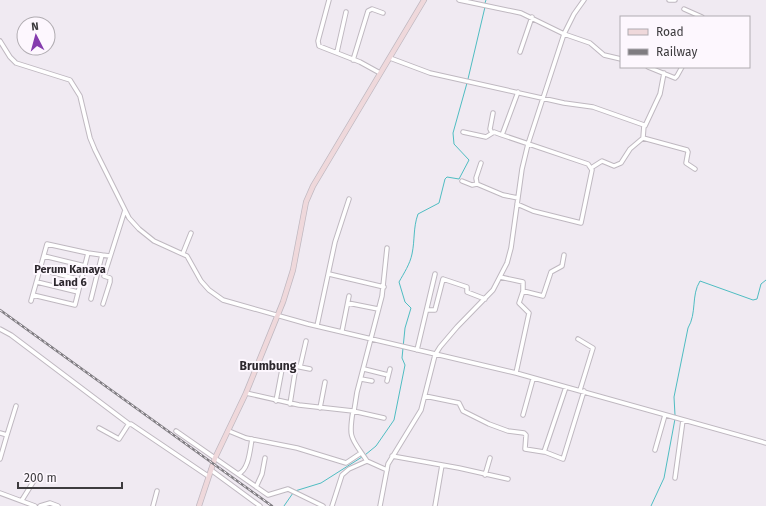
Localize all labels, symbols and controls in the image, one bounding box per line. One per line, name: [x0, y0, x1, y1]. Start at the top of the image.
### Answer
north arrow: [16, 16, 56, 56]
legend: [620, 16, 750, 68]
text: N: [31, 20, 39, 33]
text: Road: [656, 25, 684, 39]
text: Railway: [656, 45, 697, 59]
district label: Perum Kanaya Land 6: [34, 263, 106, 289]
district label: Brumbung: [240, 359, 297, 373]
scale bar: [18, 464, 122, 490]
text: 200 m: [24, 471, 57, 485]

